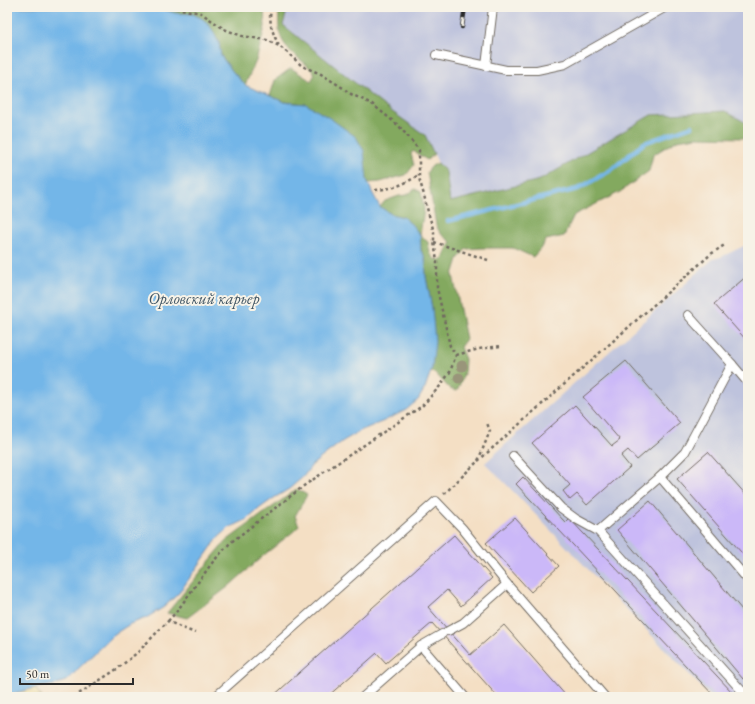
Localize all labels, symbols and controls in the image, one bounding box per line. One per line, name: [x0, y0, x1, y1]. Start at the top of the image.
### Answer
water label: Орловский карьер: [148, 288, 260, 309]
scale bar: [20, 660, 133, 686]
text: 50 m: [26, 666, 50, 682]

